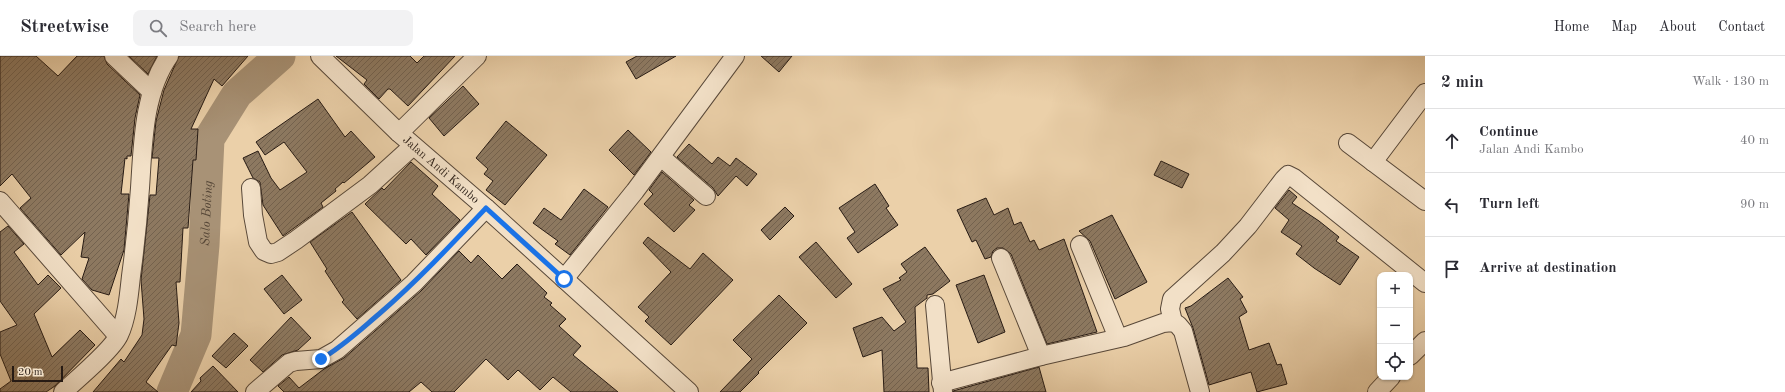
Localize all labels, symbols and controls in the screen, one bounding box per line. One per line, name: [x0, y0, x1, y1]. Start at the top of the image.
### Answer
search box: [133, 10, 413, 46]
icon: search: [147, 17, 169, 39]
text: Streetwise: [20, 18, 109, 37]
text: Search here: [179, 20, 256, 35]
text: Home: [1554, 20, 1589, 34]
text: Map: [1611, 20, 1637, 34]
text: About: [1659, 20, 1696, 34]
text: Contact: [1718, 20, 1765, 34]
text: 2 min: [1441, 74, 1484, 91]
text: Walk · 130 m: [1692, 75, 1769, 88]
text: Continue: [1479, 125, 1538, 140]
icon: ahead: [1441, 130, 1463, 152]
street label: Jalan Andi Kambo: [400, 134, 481, 206]
text: 40 m: [1740, 134, 1769, 147]
text: Jalan Andi Kambo: [1479, 143, 1584, 156]
water label: Salo Boting: [199, 180, 215, 246]
icon: left: [1441, 194, 1463, 216]
text: Turn left: [1479, 197, 1539, 212]
text: 90 m: [1740, 198, 1769, 211]
icon: arrive: [1441, 258, 1463, 280]
text: Arrive at destination: [1479, 261, 1617, 276]
route start: [555, 270, 573, 288]
map controls: [1377, 272, 1413, 380]
button: +: [1377, 272, 1413, 308]
button: −: [1377, 308, 1413, 344]
button: locate: [1377, 344, 1413, 380]
route end: [312, 350, 330, 368]
scale bar: [12, 364, 63, 383]
text: 20 m: [18, 367, 43, 378]

